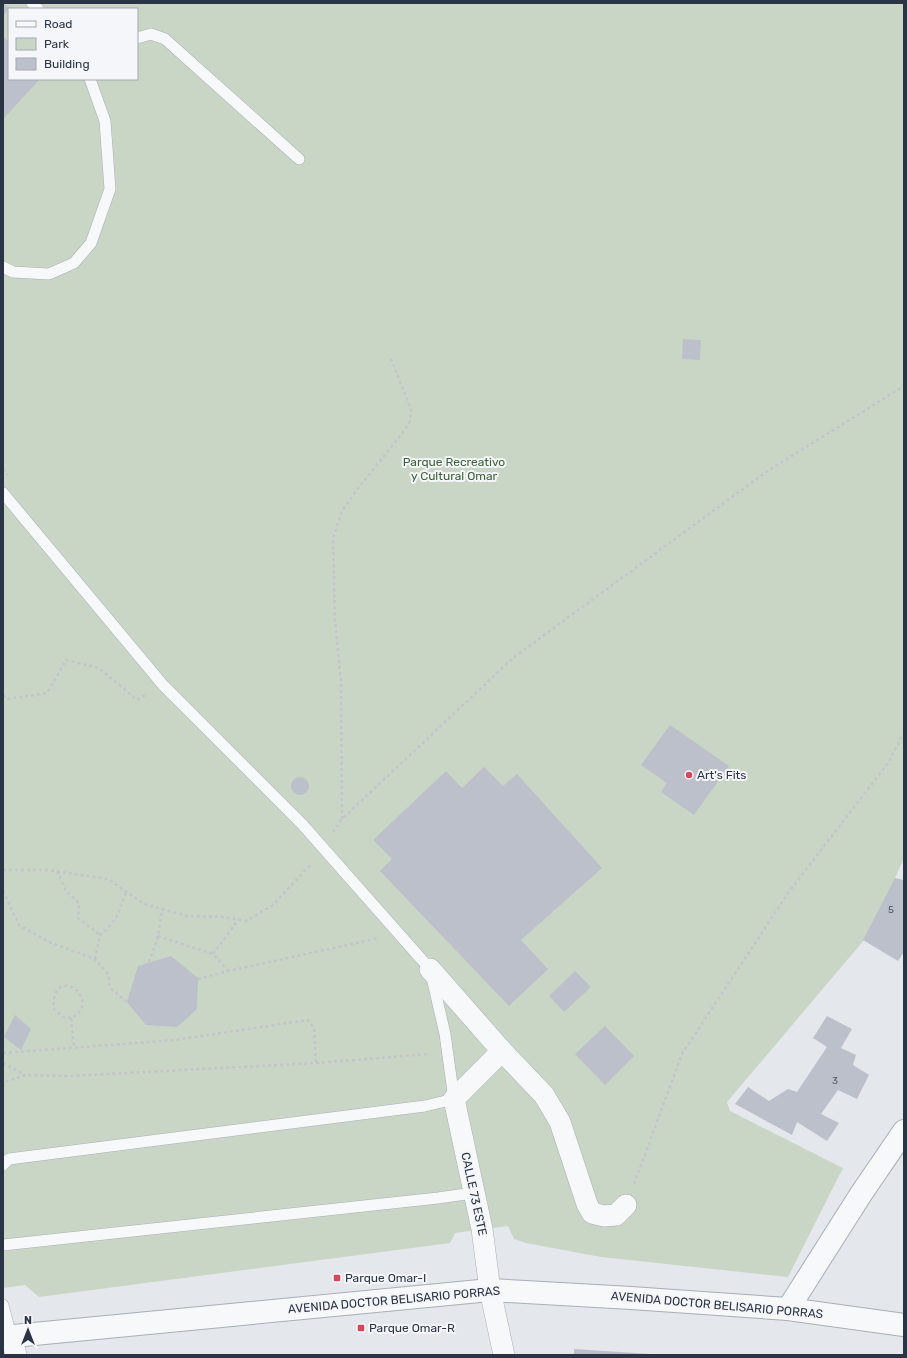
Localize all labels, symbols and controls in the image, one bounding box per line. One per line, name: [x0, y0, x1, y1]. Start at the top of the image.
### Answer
legend: [8, 8, 138, 80]
text: Road: [44, 17, 72, 31]
text: Park: [44, 37, 70, 51]
text: Building: [44, 57, 90, 71]
park label: Parque Recreativo y Cultural Omar: [403, 455, 505, 483]
place label: Art's Fits: [697, 768, 746, 782]
marker: Art's Fits: [684, 770, 694, 780]
house number: 5: [888, 904, 894, 916]
house number: 3: [832, 1075, 838, 1087]
street label: CALLE 73 ESTE: [458, 1151, 490, 1237]
place label: Parque Omar-I: [345, 1271, 426, 1285]
marker: Parque Omar-I: [332, 1273, 342, 1283]
street label: AVENIDA DOCTOR BELISARIO PORRAS: [287, 1284, 501, 1316]
street label: AVENIDA DOCTOR BELISARIO PORRAS: [610, 1289, 824, 1321]
north arrow: [8, 1310, 48, 1350]
text: N: [24, 1314, 32, 1327]
place label: Parque Omar-R: [369, 1321, 455, 1335]
marker: Parque Omar-R: [356, 1323, 366, 1333]

